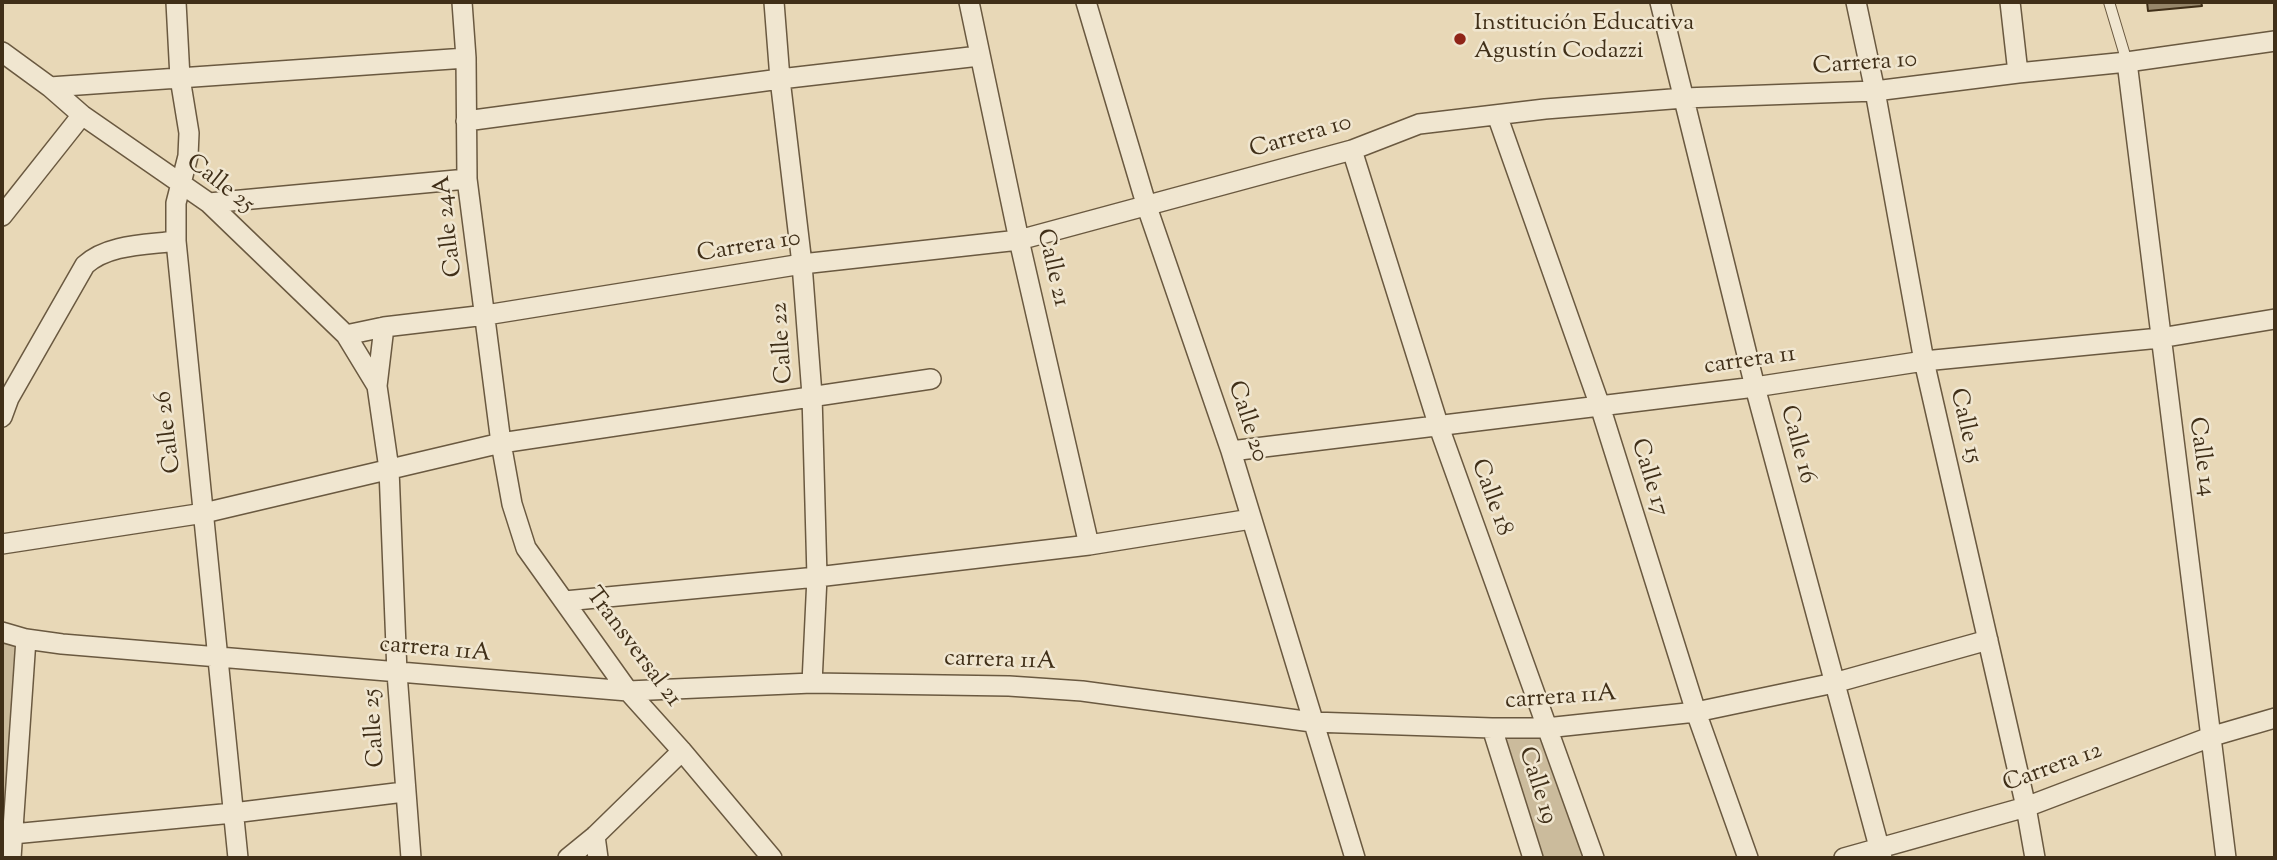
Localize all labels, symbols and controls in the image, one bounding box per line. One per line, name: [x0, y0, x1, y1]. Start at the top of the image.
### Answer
place label: Institución Educativa Agustín Codazzi: [1474, 11, 1694, 67]
marker: Institución Educativa Agustín Codazzi: [1452, 31, 1468, 47]
street label: Carrera 10: [1812, 47, 1918, 83]
street label: Carrera 10: [1247, 110, 1355, 166]
street label: Calle 25: [179, 149, 259, 221]
street label: Calle 24A: [429, 173, 471, 279]
street label: Carrera 10: [695, 226, 803, 270]
street label: Calle 21: [1028, 226, 1074, 310]
street label: Calle 22: [767, 301, 801, 385]
street label: carrera 11: [1702, 341, 1798, 383]
street label: Calle 20: [1219, 378, 1273, 466]
street label: Calle 15: [1941, 386, 1987, 466]
street label: Calle 26: [151, 389, 189, 475]
street label: Calle 16: [1772, 403, 1820, 487]
street label: Calle 14: [2180, 415, 2220, 499]
street label: Calle 17: [1623, 436, 1673, 520]
street label: Calle 18: [1463, 456, 1517, 540]
street label: Transversal 21: [578, 583, 686, 713]
street label: carrera 11A: [378, 632, 492, 670]
street label: carrera 11A: [944, 646, 1056, 678]
street label: carrera 11A: [1504, 681, 1618, 717]
street label: Calle 25: [359, 688, 393, 768]
street label: Carrera 12: [1999, 738, 2107, 800]
street label: Calle 19: [1510, 744, 1562, 828]

